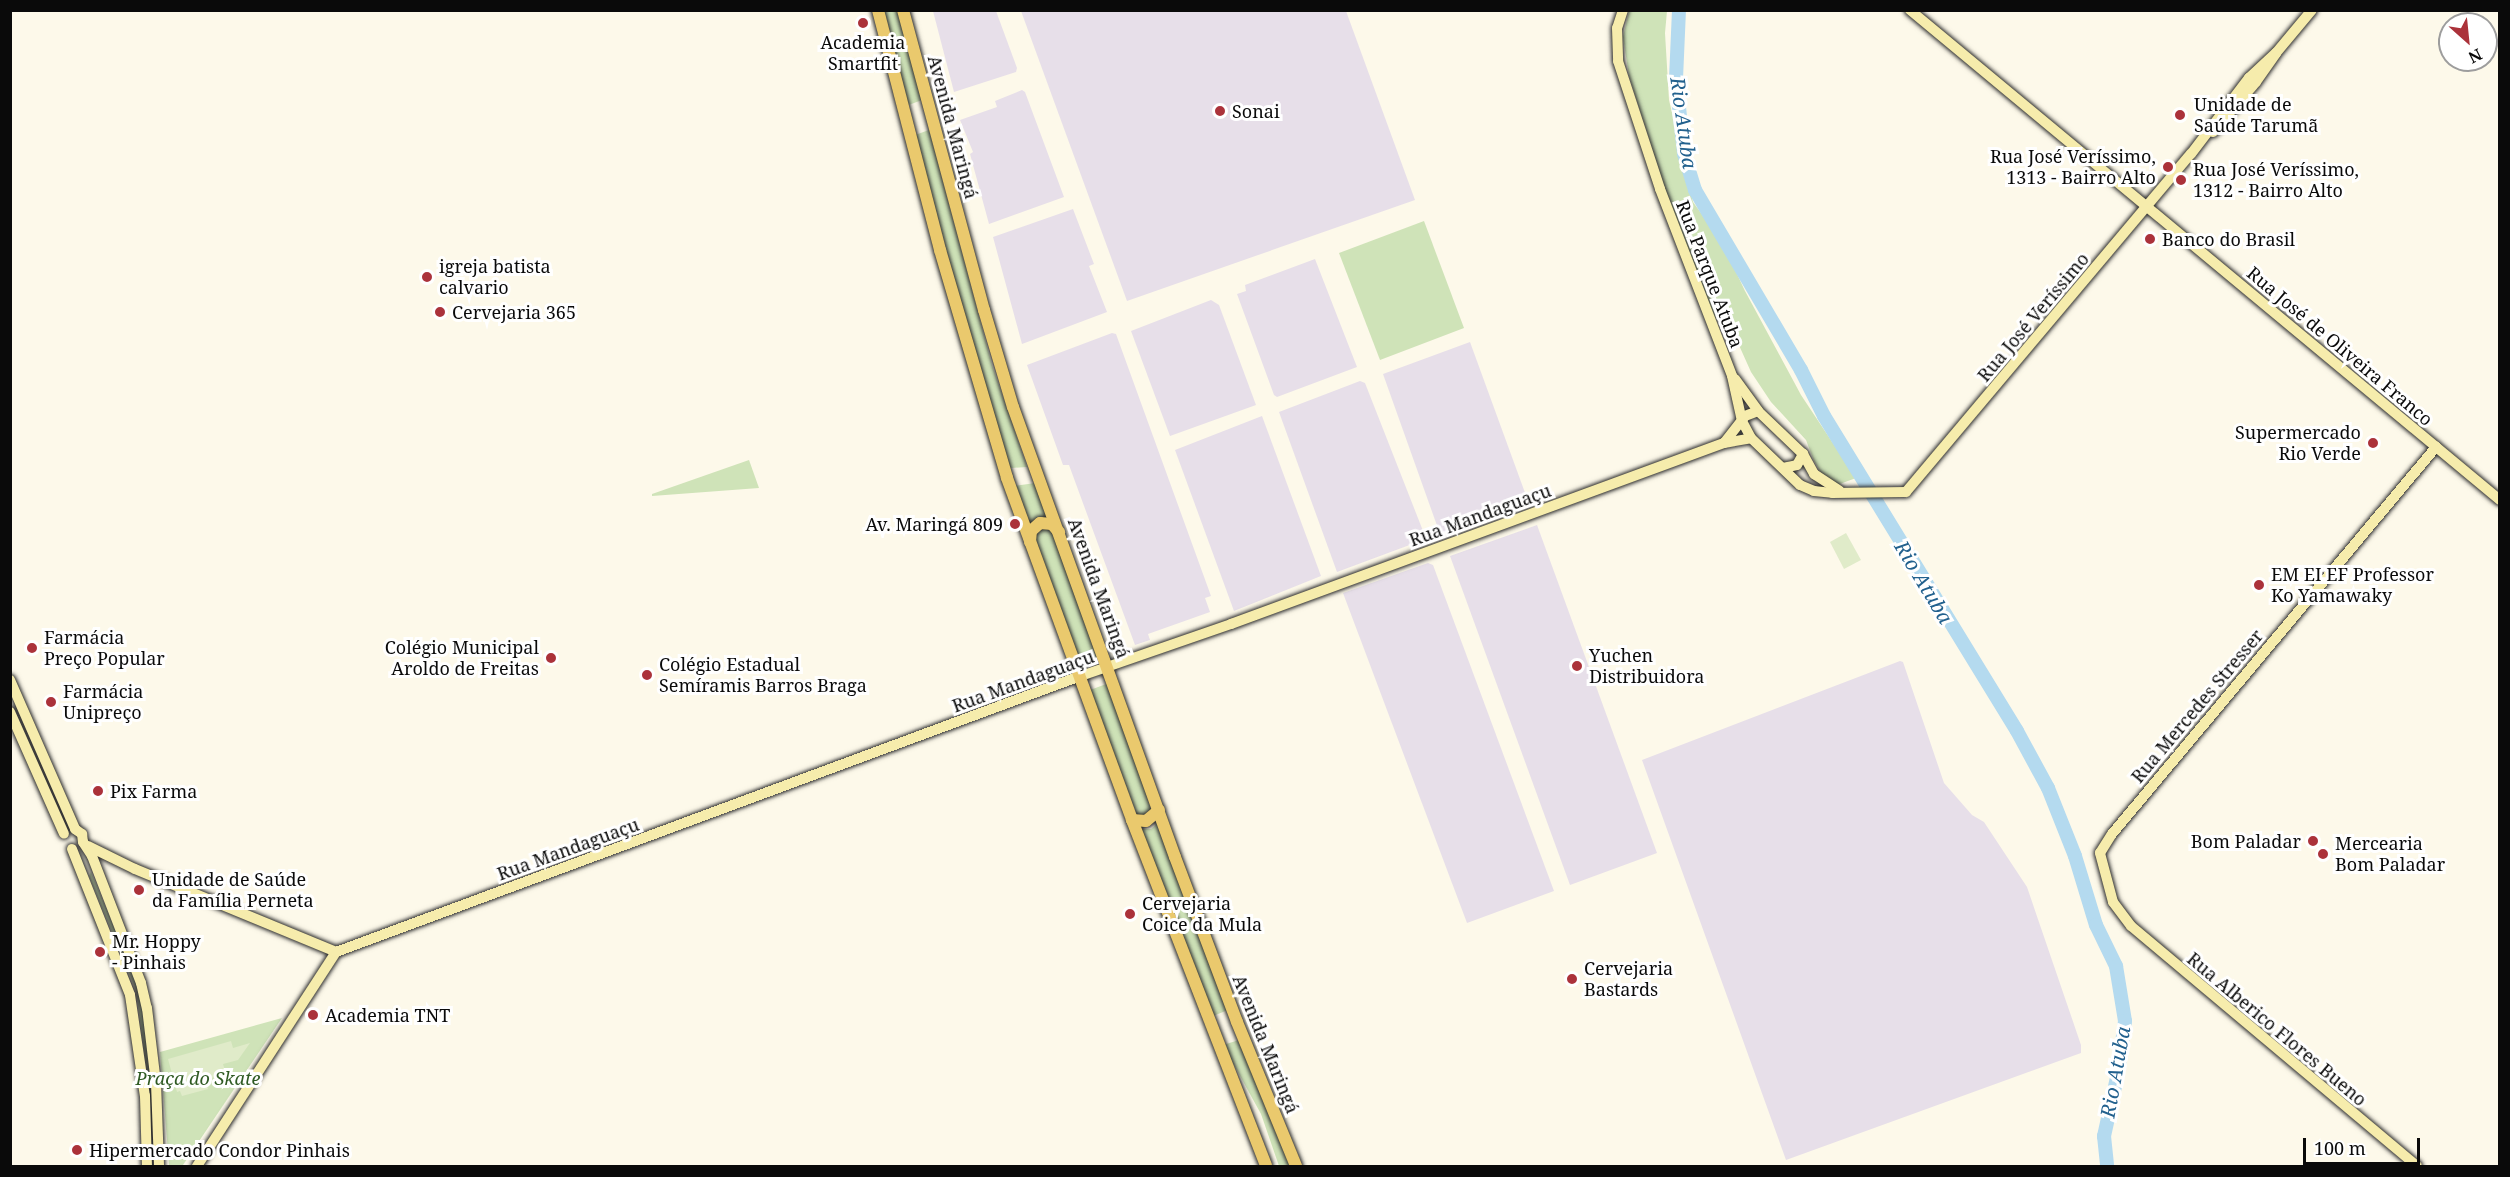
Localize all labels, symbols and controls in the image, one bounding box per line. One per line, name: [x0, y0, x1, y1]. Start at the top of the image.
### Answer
north arrow: [2438, 12, 2498, 72]
marker: Academia Smartfit: [856, 16, 870, 30]
place label: Academia Smartfit: [821, 32, 905, 74]
text: N: [2465, 44, 2486, 69]
street label: Avenida Maringá: [923, 53, 983, 201]
water label: Rio Atuba: [1666, 76, 1702, 170]
place label: Unidade de Saúde Tarumã: [2194, 94, 2318, 136]
place label: Sonai: [1232, 100, 1280, 122]
marker: Sonai: [1213, 104, 1227, 118]
marker: Unidade de Saúde Tarumã: [2171, 106, 2189, 124]
place label: Rua José Veríssimo, 1313 - Bairro Alto: [1990, 146, 2156, 188]
place label: Rua José Veríssimo, 1312 - Bairro Alto: [2193, 159, 2359, 201]
marker: Rua José Veríssimo, 1313 - Bairro Alto: [2161, 160, 2175, 174]
marker: Rua José Veríssimo, 1312 - Bairro Alto: [2174, 173, 2188, 187]
street label: Rua Parque Atuba: [1672, 197, 1748, 351]
place label: Banco do Brasil: [2162, 228, 2295, 250]
marker: Banco do Brasil: [2143, 232, 2157, 246]
street label: Rua José Veríssimo: [1973, 248, 2093, 386]
place label: igreja batista calvario: [439, 256, 551, 298]
street label: Rua José de Oliveira Franco: [2243, 262, 2437, 430]
marker: igreja batista calvario: [420, 270, 434, 284]
place label: Cervejaria 365: [452, 301, 576, 323]
marker: Cervejaria 365: [433, 305, 447, 319]
place label: Supermercado Rio Verde: [2235, 422, 2361, 464]
marker: Supermercado Rio Verde: [2366, 436, 2380, 450]
street label: Rua Mandaguaçu: [1406, 479, 1554, 551]
place label: Av. Maringá 809: [865, 513, 1003, 535]
street label: Avenida Maringá: [1064, 515, 1134, 661]
marker: Av. Maringá 809: [1008, 517, 1022, 531]
water label: Rio Atuba: [1890, 536, 1958, 628]
place label: EM EI EF Professor Ko Yamawaky: [2271, 564, 2434, 606]
marker: EM EI EF Professor Ko Yamawaky: [2252, 578, 2266, 592]
street label: Rua Mercedes Stresser: [2127, 625, 2267, 787]
place label: Farmácia Preço Popular: [44, 627, 165, 670]
place label: Colégio Municipal Aroldo de Freitas: [385, 637, 539, 680]
marker: Farmácia Preço Popular: [25, 641, 39, 655]
street label: Rua Mandaguaçu: [949, 645, 1097, 717]
place label: Yuchen Distribuidora: [1589, 645, 1704, 688]
marker: Colégio Municipal Aroldo de Freitas: [544, 651, 558, 665]
place label: Colégio Estadual Semíramis Barros Braga: [659, 654, 867, 696]
marker: Yuchen Distribuidora: [1570, 659, 1584, 673]
marker: Colégio Estadual Semíramis Barros Braga: [640, 668, 654, 682]
place label: Farmácia Unipreço: [63, 681, 143, 724]
marker: Farmácia Unipreço: [44, 695, 58, 709]
place label: Pix Farma: [110, 780, 197, 802]
marker: Pix Farma: [91, 784, 105, 798]
street label: Rua Mandaguaçu: [494, 813, 642, 885]
place label: Bom Paladar: [2191, 830, 2301, 852]
place label: Mercearia Bom Paladar: [2335, 833, 2445, 876]
marker: Bom Paladar: [2306, 834, 2320, 848]
marker: Mercearia Bom Paladar: [2316, 847, 2330, 861]
place label: Unidade de Saúde da Família Perneta: [152, 869, 314, 912]
marker: Unidade de Saúde da Família Perneta: [130, 881, 148, 899]
place label: Cervejaria Coice da Mula: [1142, 893, 1262, 936]
marker: Cervejaria Coice da Mula: [1123, 907, 1137, 921]
place label: Mr. Hoppy - Pinhais: [112, 931, 201, 974]
marker: Mr. Hoppy - Pinhais: [93, 945, 107, 959]
street label: Rua Alberico Flores Bueno: [2183, 948, 2371, 1110]
place label: Cervejaria Bastards: [1584, 958, 1673, 1000]
street label: Avenida Maringá: [1228, 972, 1304, 1116]
marker: Cervejaria Bastards: [1565, 972, 1579, 986]
place label: Academia TNT: [325, 1004, 450, 1026]
marker: Academia TNT: [306, 1008, 320, 1022]
water label: Rio Atuba: [2095, 1024, 2135, 1120]
park label: Praça do Skate: [136, 1067, 260, 1089]
scale bar: [2306, 1126, 2423, 1164]
text: 100 m: [2314, 1136, 2366, 1160]
place label: Hipermercado Condor Pinhais: [89, 1139, 350, 1161]
marker: Hipermercado Condor Pinhais: [70, 1143, 84, 1157]

